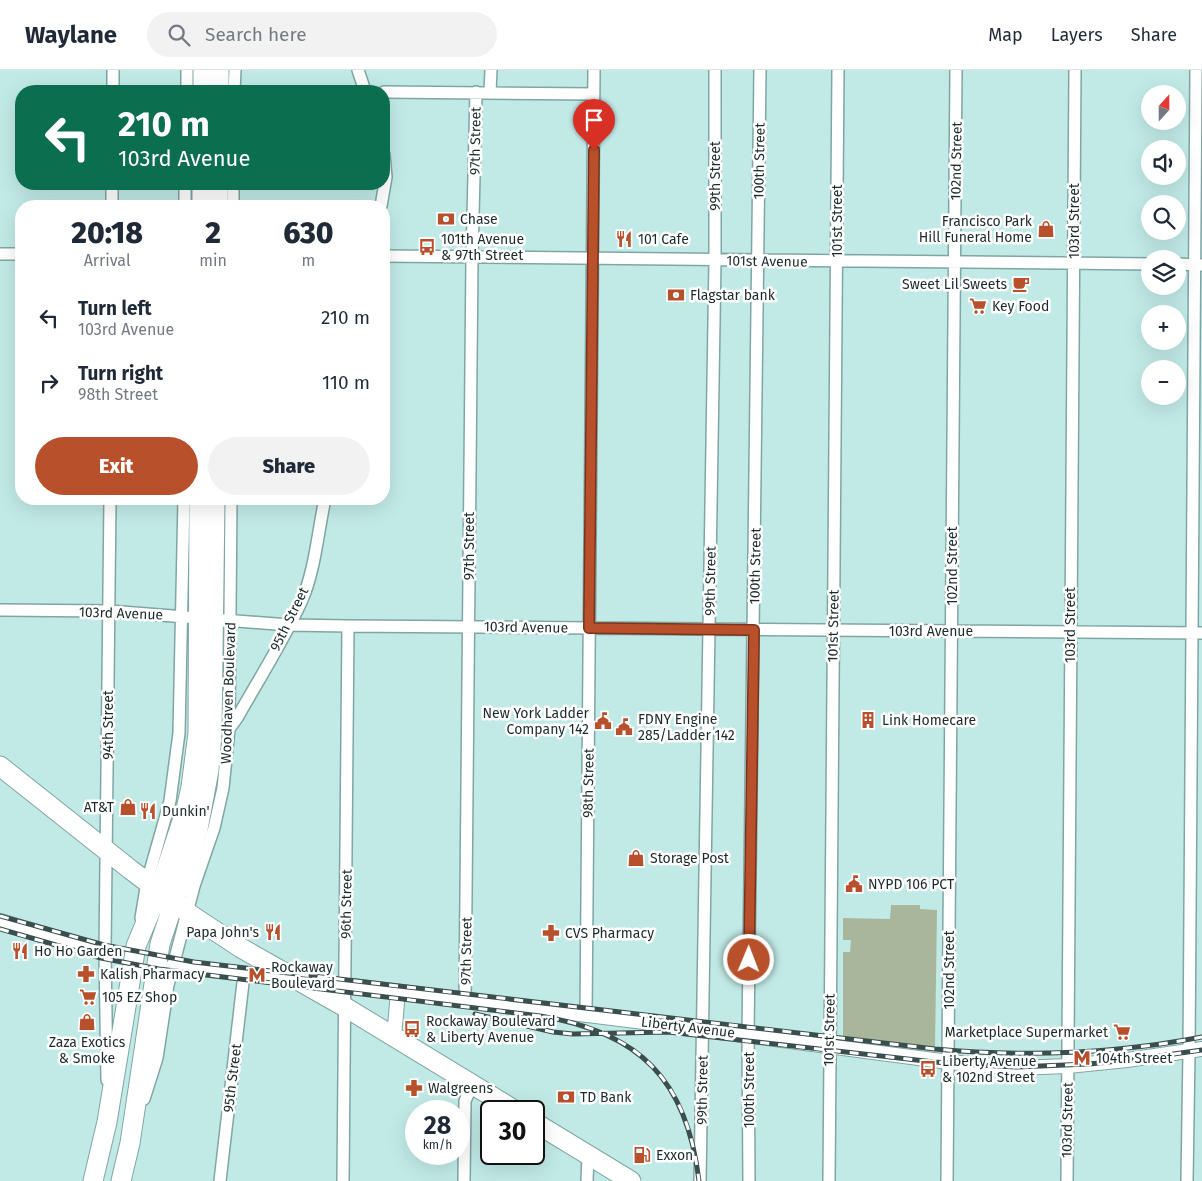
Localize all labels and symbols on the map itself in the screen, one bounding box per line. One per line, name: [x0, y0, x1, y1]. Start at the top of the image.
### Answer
north arrow: [1141, 85, 1186, 130]
pin: [573, 99, 615, 150]
street label: 97th Street: [466, 106, 485, 175]
street label: 102nd Street: [947, 120, 966, 201]
street label: 100th Street: [750, 122, 769, 199]
street label: 99th Street: [707, 140, 724, 211]
street label: 103rd Street: [1066, 182, 1083, 259]
street label: 101st Street: [829, 184, 846, 257]
bank icon: Chase: [436, 209, 456, 229]
place label: Chase: [460, 211, 498, 228]
place label: Francisco Park Hill Funeral Home: [919, 213, 1033, 246]
shop icon: Francisco Park Hill Funeral Home: [1036, 219, 1056, 239]
restaurant icon: 101 Cafe: [614, 229, 634, 249]
place label: 101th Avenue & 97th Street: [441, 231, 524, 264]
place label: 101 Cafe: [638, 231, 689, 248]
bus stop icon: 101th Avenue & 97th Street: [417, 237, 437, 257]
street label: 101st Avenue: [726, 252, 808, 271]
cafe icon: Sweet Lil Sweets: [1011, 274, 1031, 294]
place label: Sweet Lil Sweets: [902, 276, 1007, 293]
bank icon: Flagstar bank: [666, 285, 686, 305]
place label: Flagstar bank: [690, 287, 776, 304]
supermarket icon: Key Food: [968, 296, 988, 316]
place label: Key Food: [992, 298, 1049, 315]
street label: 97th Street: [461, 511, 478, 580]
street label: 102nd Street: [944, 526, 961, 605]
street label: 100th Street: [746, 527, 765, 604]
street label: 99th Street: [701, 545, 720, 616]
street label: 95th Street: [267, 584, 313, 654]
street label: 103rd Street: [1062, 586, 1079, 663]
street label: 101st Street: [824, 588, 843, 663]
street label: 103rd Avenue: [79, 604, 163, 623]
street label: 103rd Avenue: [484, 618, 568, 637]
street label: Woodhaven Boulevard: [218, 622, 239, 764]
street label: 103rd Avenue: [889, 623, 973, 640]
street label: 94th Street: [100, 689, 117, 760]
place label: New York Ladder Company 142: [483, 705, 590, 738]
building icon: Link Homecare: [858, 710, 878, 730]
public building icon: New York Ladder Company 142: [593, 711, 613, 731]
place label: FDNY Engine 285/Ladder 142: [638, 711, 735, 744]
place label: Link Homecare: [882, 712, 976, 729]
public building icon: FDNY Engine 285/Ladder 142: [614, 717, 634, 737]
street label: 98th Street: [579, 747, 598, 818]
shop icon: AT&T: [118, 797, 138, 817]
place label: AT&T: [84, 799, 115, 816]
restaurant icon: Dunkin': [138, 801, 158, 821]
place label: Dunkin': [162, 803, 210, 820]
shop icon: Storage Post: [626, 848, 646, 868]
place label: Storage Post: [650, 850, 730, 867]
street label: 96th Street: [337, 868, 356, 939]
public building icon: NYPD 106 PCT: [844, 874, 864, 894]
place label: NYPD 106 PCT: [868, 876, 955, 893]
street label: 97th Street: [457, 916, 476, 985]
restaurant icon: Papa John's: [263, 922, 283, 942]
pharmacy icon: CVS Pharmacy: [541, 923, 561, 943]
place label: Papa John's: [186, 924, 259, 941]
place label: CVS Pharmacy: [565, 925, 654, 942]
street label: 102nd Street: [941, 930, 958, 1009]
position arrow: [722, 933, 774, 985]
restaurant icon: Ho Ho Garden: [10, 941, 30, 961]
place label: Ho Ho Garden: [34, 943, 122, 960]
place label: Rockaway Boulevard: [271, 959, 335, 992]
pharmacy icon: Kalish Pharmacy: [76, 964, 96, 984]
metro station icon: Rockaway Boulevard: [247, 965, 267, 985]
place label: Kalish Pharmacy: [100, 966, 205, 983]
supermarket icon: 105 EZ Shop: [78, 987, 98, 1007]
place label: 105 EZ Shop: [102, 989, 177, 1006]
street label: 101st Street: [820, 992, 839, 1067]
shop icon: Zaza Exotics & Smoke: [77, 1012, 97, 1032]
place label: Rockaway Boulevard & Liberty Avenue: [426, 1013, 556, 1046]
street label: Liberty Avenue: [640, 1013, 736, 1042]
bus stop icon: Rockaway Boulevard & Liberty Avenue: [402, 1019, 422, 1039]
supermarket icon: Marketplace Supermarket: [1112, 1022, 1132, 1042]
place label: Marketplace Supermarket: [945, 1024, 1109, 1041]
place label: Zaza Exotics & Smoke: [49, 1034, 126, 1067]
street label: 95th Street: [220, 1042, 245, 1113]
metro station icon: 104th Street: [1072, 1048, 1092, 1068]
place label: 104th Street: [1096, 1050, 1173, 1067]
street label: 100th Street: [741, 1051, 758, 1128]
place label: Liberty Avenue & 102nd Street: [942, 1053, 1036, 1086]
street label: 99th Street: [693, 1054, 712, 1125]
bus stop icon: Liberty Avenue & 102nd Street: [918, 1059, 938, 1079]
pharmacy icon: Walgreens: [404, 1078, 424, 1098]
place label: Walgreens: [428, 1080, 493, 1097]
street label: 103rd Street: [1058, 1081, 1077, 1158]
bank icon: TD Bank: [556, 1087, 576, 1107]
place label: TD Bank: [580, 1089, 632, 1106]
speed limit sign: 30: [480, 1100, 545, 1165]
fuel station icon: Exxon: [632, 1145, 652, 1165]
place label: Exxon: [656, 1147, 693, 1164]

